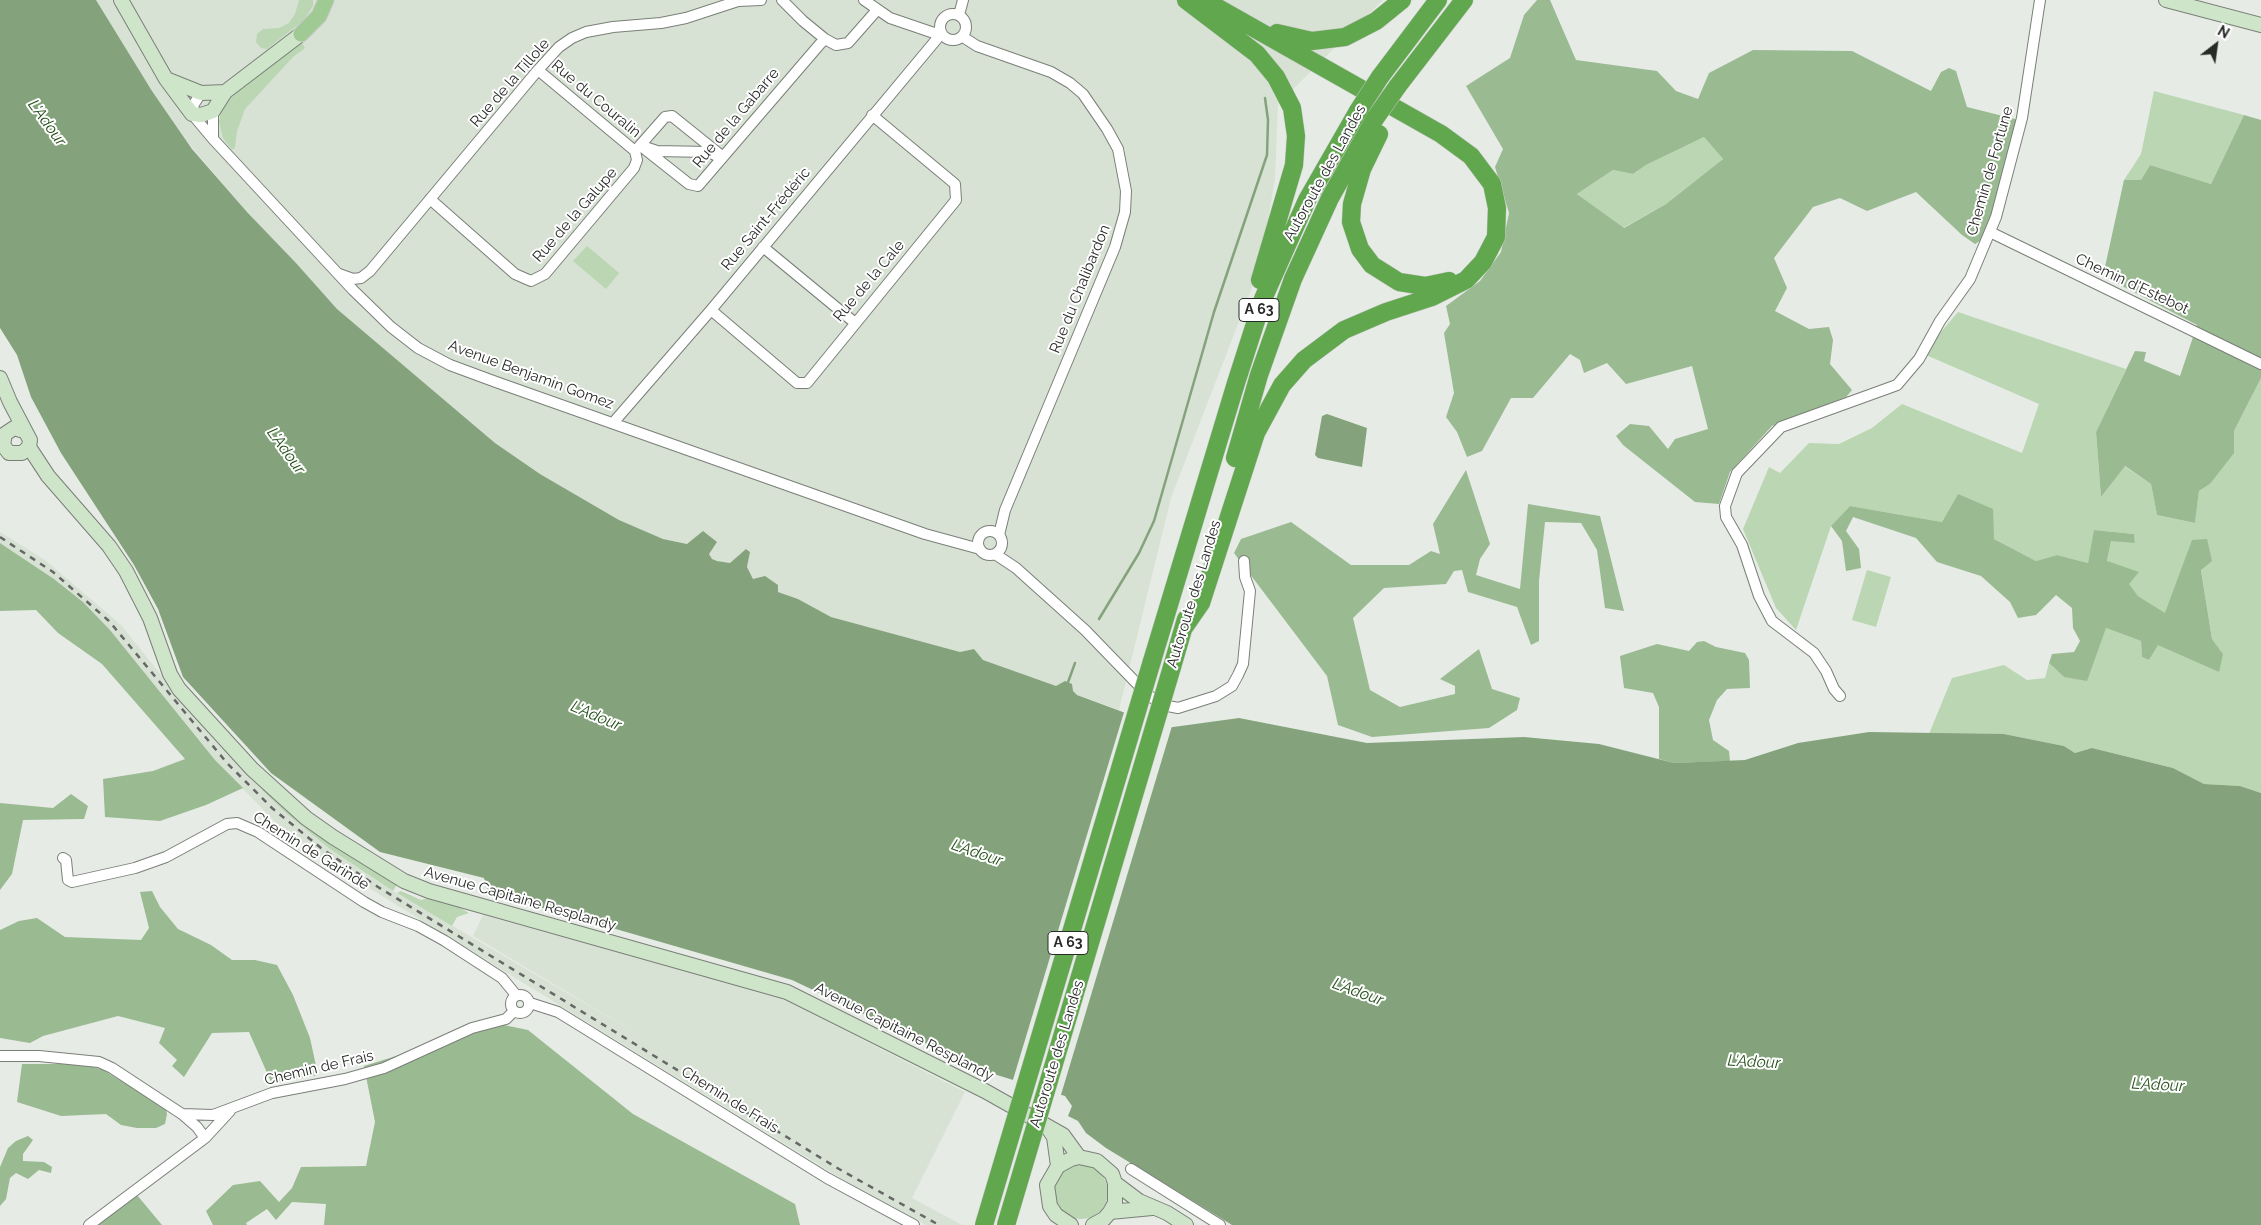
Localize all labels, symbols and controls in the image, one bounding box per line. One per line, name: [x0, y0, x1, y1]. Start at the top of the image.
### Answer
north arrow: [2191, 20, 2241, 70]
text: N: [2215, 22, 2232, 42]
street label: Rue de la Tillole: [467, 35, 553, 131]
street label: Rue du Couralin: [548, 56, 644, 142]
street label: Rue de la Gabarre: [689, 64, 783, 172]
water label: L'Adour: [24, 96, 70, 150]
street label: Autoroute des Landes: [1280, 102, 1370, 244]
street label: Chemin de Fortune: [1963, 104, 2017, 238]
street label: Rue de la Galupe: [529, 164, 621, 266]
street label: Rue Saint-Frédéric: [718, 164, 814, 274]
street label: Rue du Chalibardon: [1046, 222, 1114, 356]
street label: Rue de la Cale: [830, 237, 908, 325]
street label: Chemin d'Estebot: [2073, 250, 2191, 318]
road number: A 63: [1239, 298, 1279, 322]
street label: Avenue Benjamin Gomez: [446, 337, 616, 413]
water label: L'Adour: [263, 424, 309, 478]
street label: Autoroute des Landes: [1163, 518, 1225, 670]
water label: L'Adour: [568, 697, 624, 735]
street label: Chemin de Garinde: [250, 808, 372, 894]
water label: L'Adour: [949, 835, 1005, 871]
street label: Avenue Capitaine Resplandy: [422, 863, 618, 935]
road number: A 63: [1048, 931, 1088, 954]
water label: L'Adour: [1330, 974, 1386, 1010]
street label: Autoroute des Landes: [1026, 978, 1088, 1130]
street label: Avenue Capitaine Resplandy: [811, 979, 997, 1085]
street label: Chemin de Frais: [263, 1047, 375, 1089]
water label: L'Adour: [1727, 1051, 1781, 1073]
street label: Chemin de Frais: [678, 1063, 782, 1137]
water label: L'Adour: [2131, 1074, 2185, 1096]

